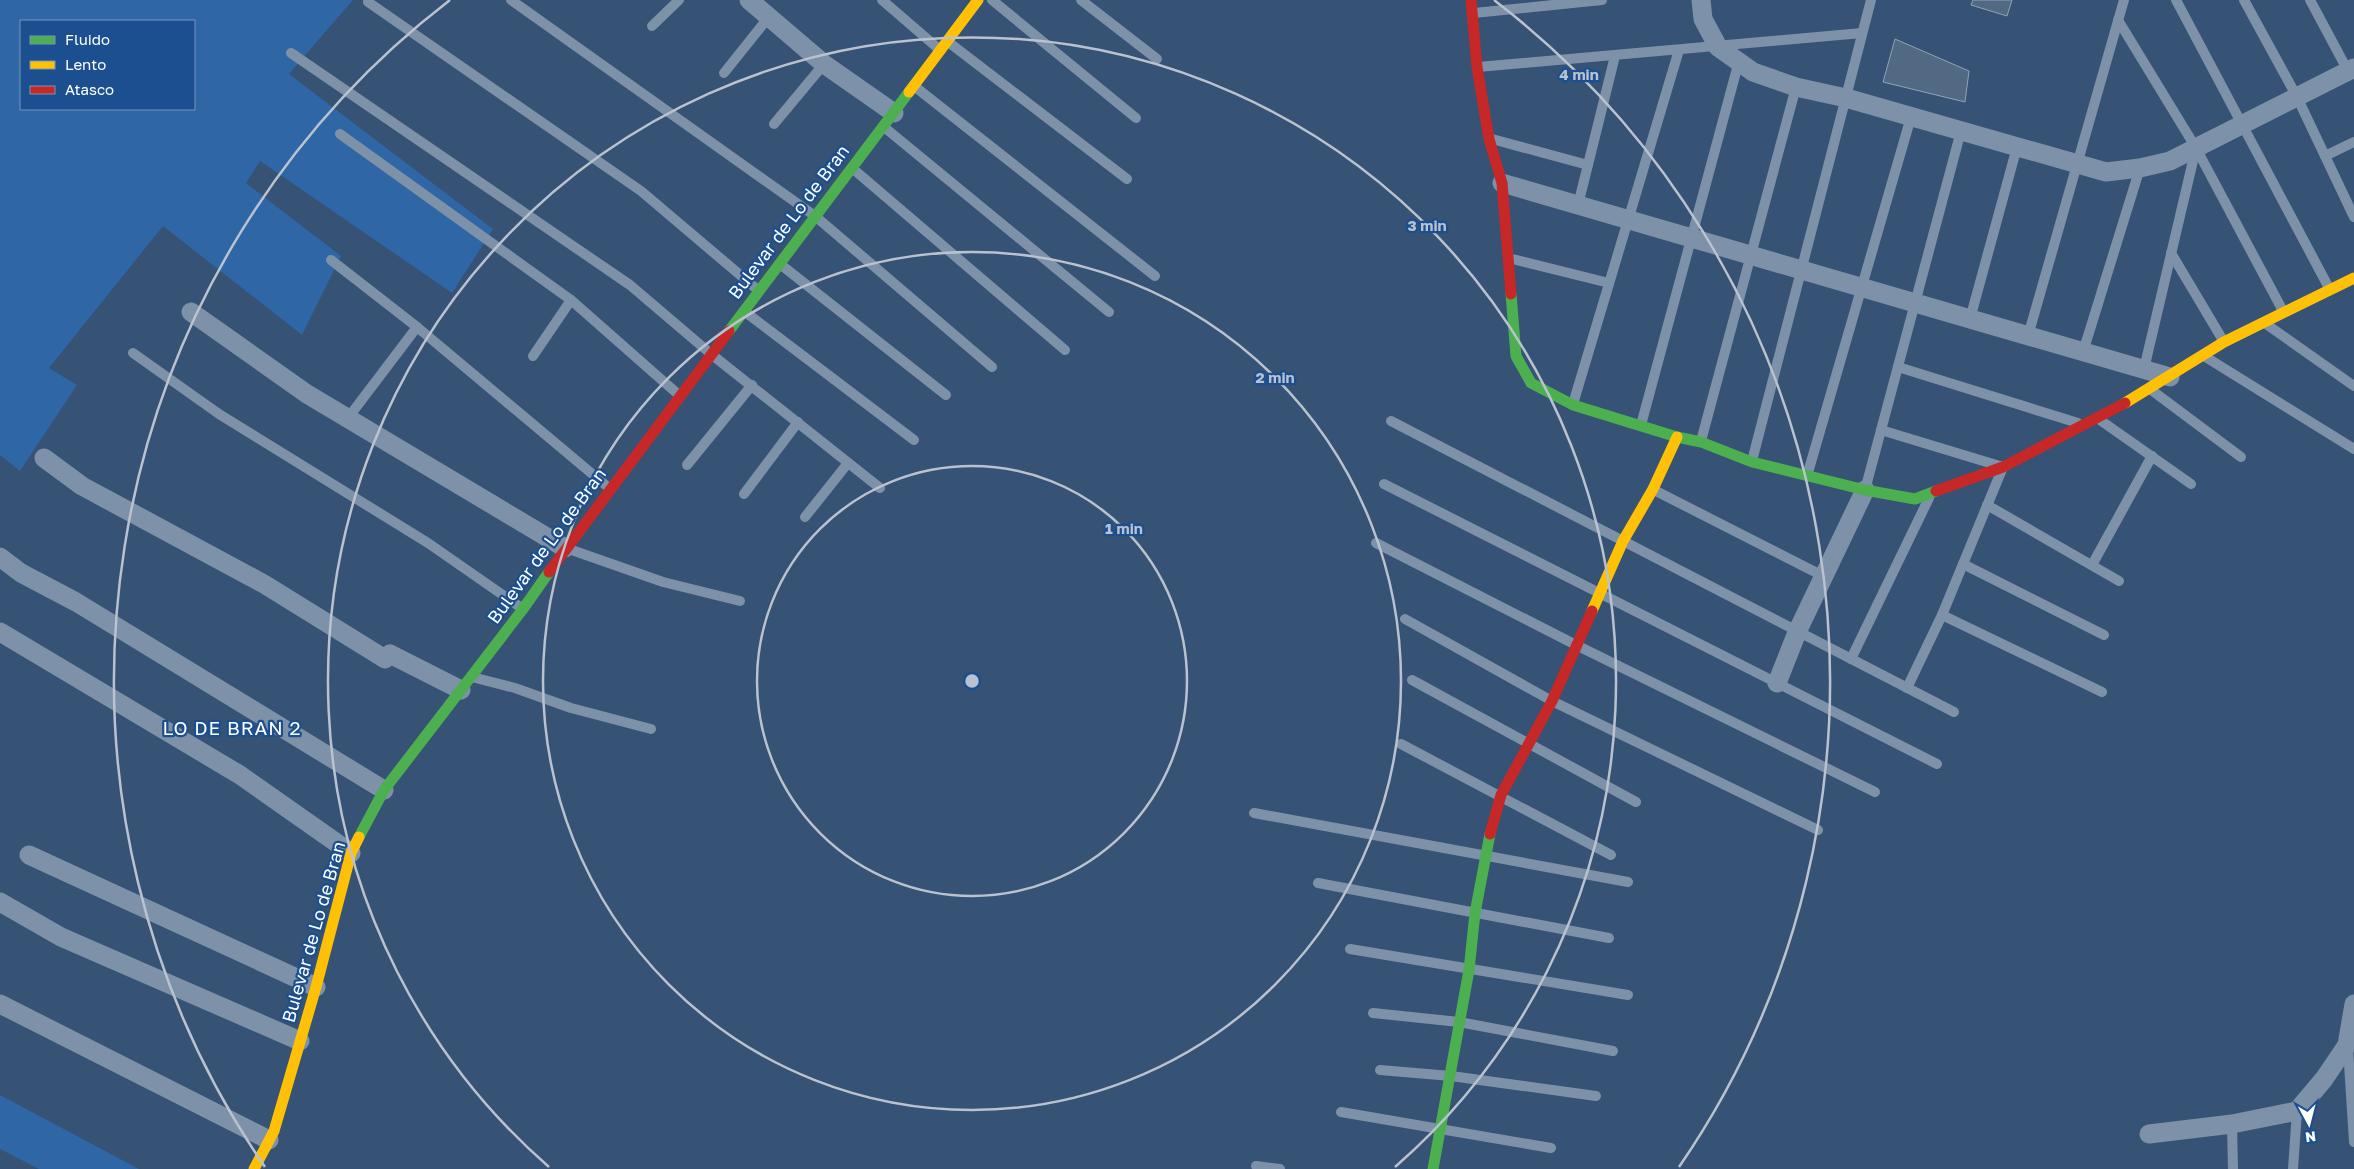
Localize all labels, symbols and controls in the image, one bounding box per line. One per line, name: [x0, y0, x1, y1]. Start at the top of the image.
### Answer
legend: [20, 20, 195, 110]
text: Fluido: [65, 30, 110, 48]
text: Lento: [65, 55, 106, 73]
text: 4 min: [1559, 65, 1599, 83]
text: Atasco: [65, 80, 114, 98]
street label: Bulevar de Lo de Bran: [723, 140, 853, 303]
text: 3 min: [1407, 216, 1447, 234]
text: 2 min: [1255, 368, 1295, 386]
street label: Bulevar de Lo de Bran: [482, 463, 610, 628]
text: 1 min: [1105, 519, 1143, 537]
centre of rings: [963, 672, 981, 690]
district label: LO DE BRAN 2: [162, 716, 302, 739]
street label: Bulevar de Lo de Bran: [277, 839, 349, 1025]
north arrow: [2284, 1099, 2334, 1149]
text: N: [2304, 1128, 2317, 1146]

